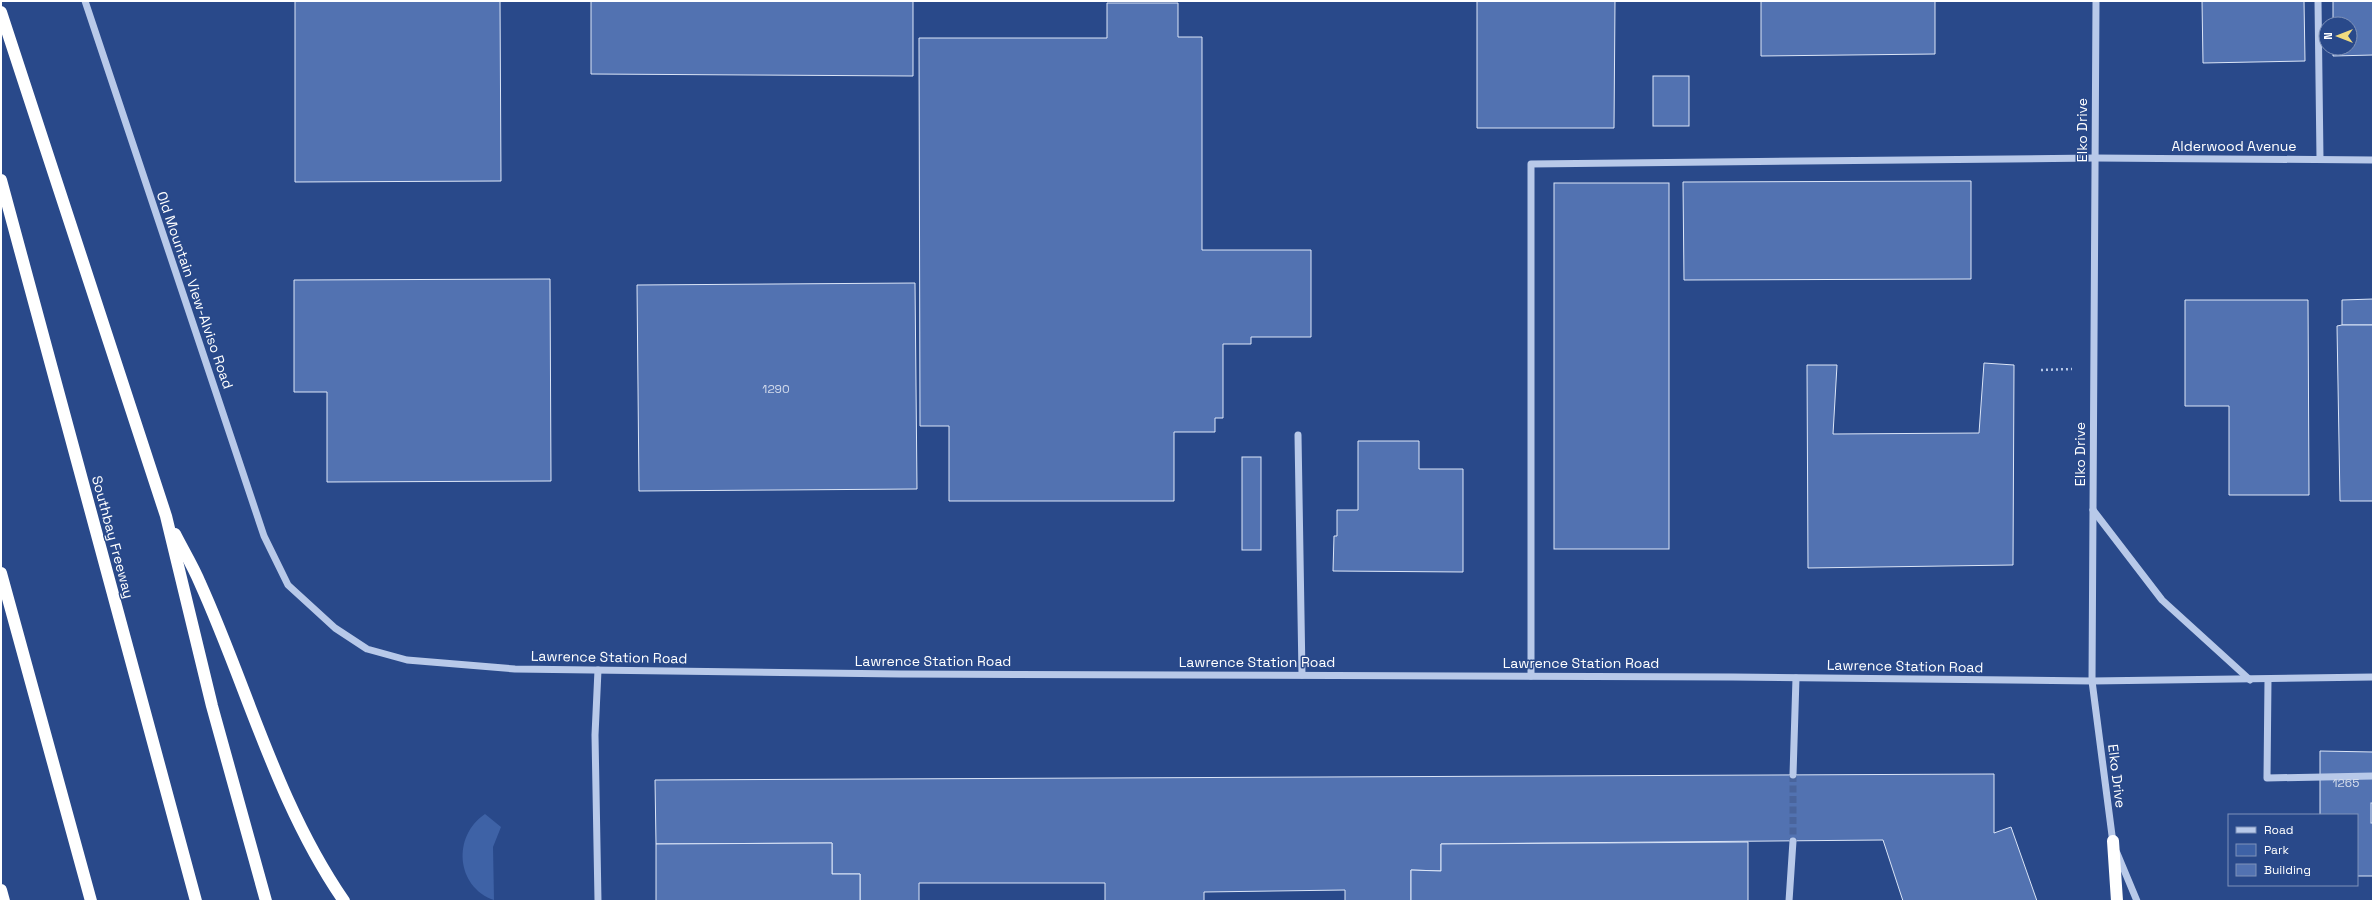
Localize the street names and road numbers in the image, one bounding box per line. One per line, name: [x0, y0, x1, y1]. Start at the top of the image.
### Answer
street label: Elko Drive: [2073, 98, 2091, 162]
street label: Alderwood Avenue: [2171, 137, 2297, 155]
street label: Old Mountain View-Alviso Road: [153, 189, 237, 391]
street label: Elko Drive: [2071, 422, 2089, 486]
street label: Southbay Freeway: [88, 474, 138, 600]
street label: Lawrence Station Road: [531, 647, 687, 667]
street label: Lawrence Station Road: [855, 652, 1011, 670]
street label: Lawrence Station Road: [1179, 653, 1335, 671]
street label: Lawrence Station Road: [1503, 654, 1659, 672]
street label: Lawrence Station Road: [1827, 656, 1983, 676]
street label: Elko Drive: [2104, 743, 2130, 809]

